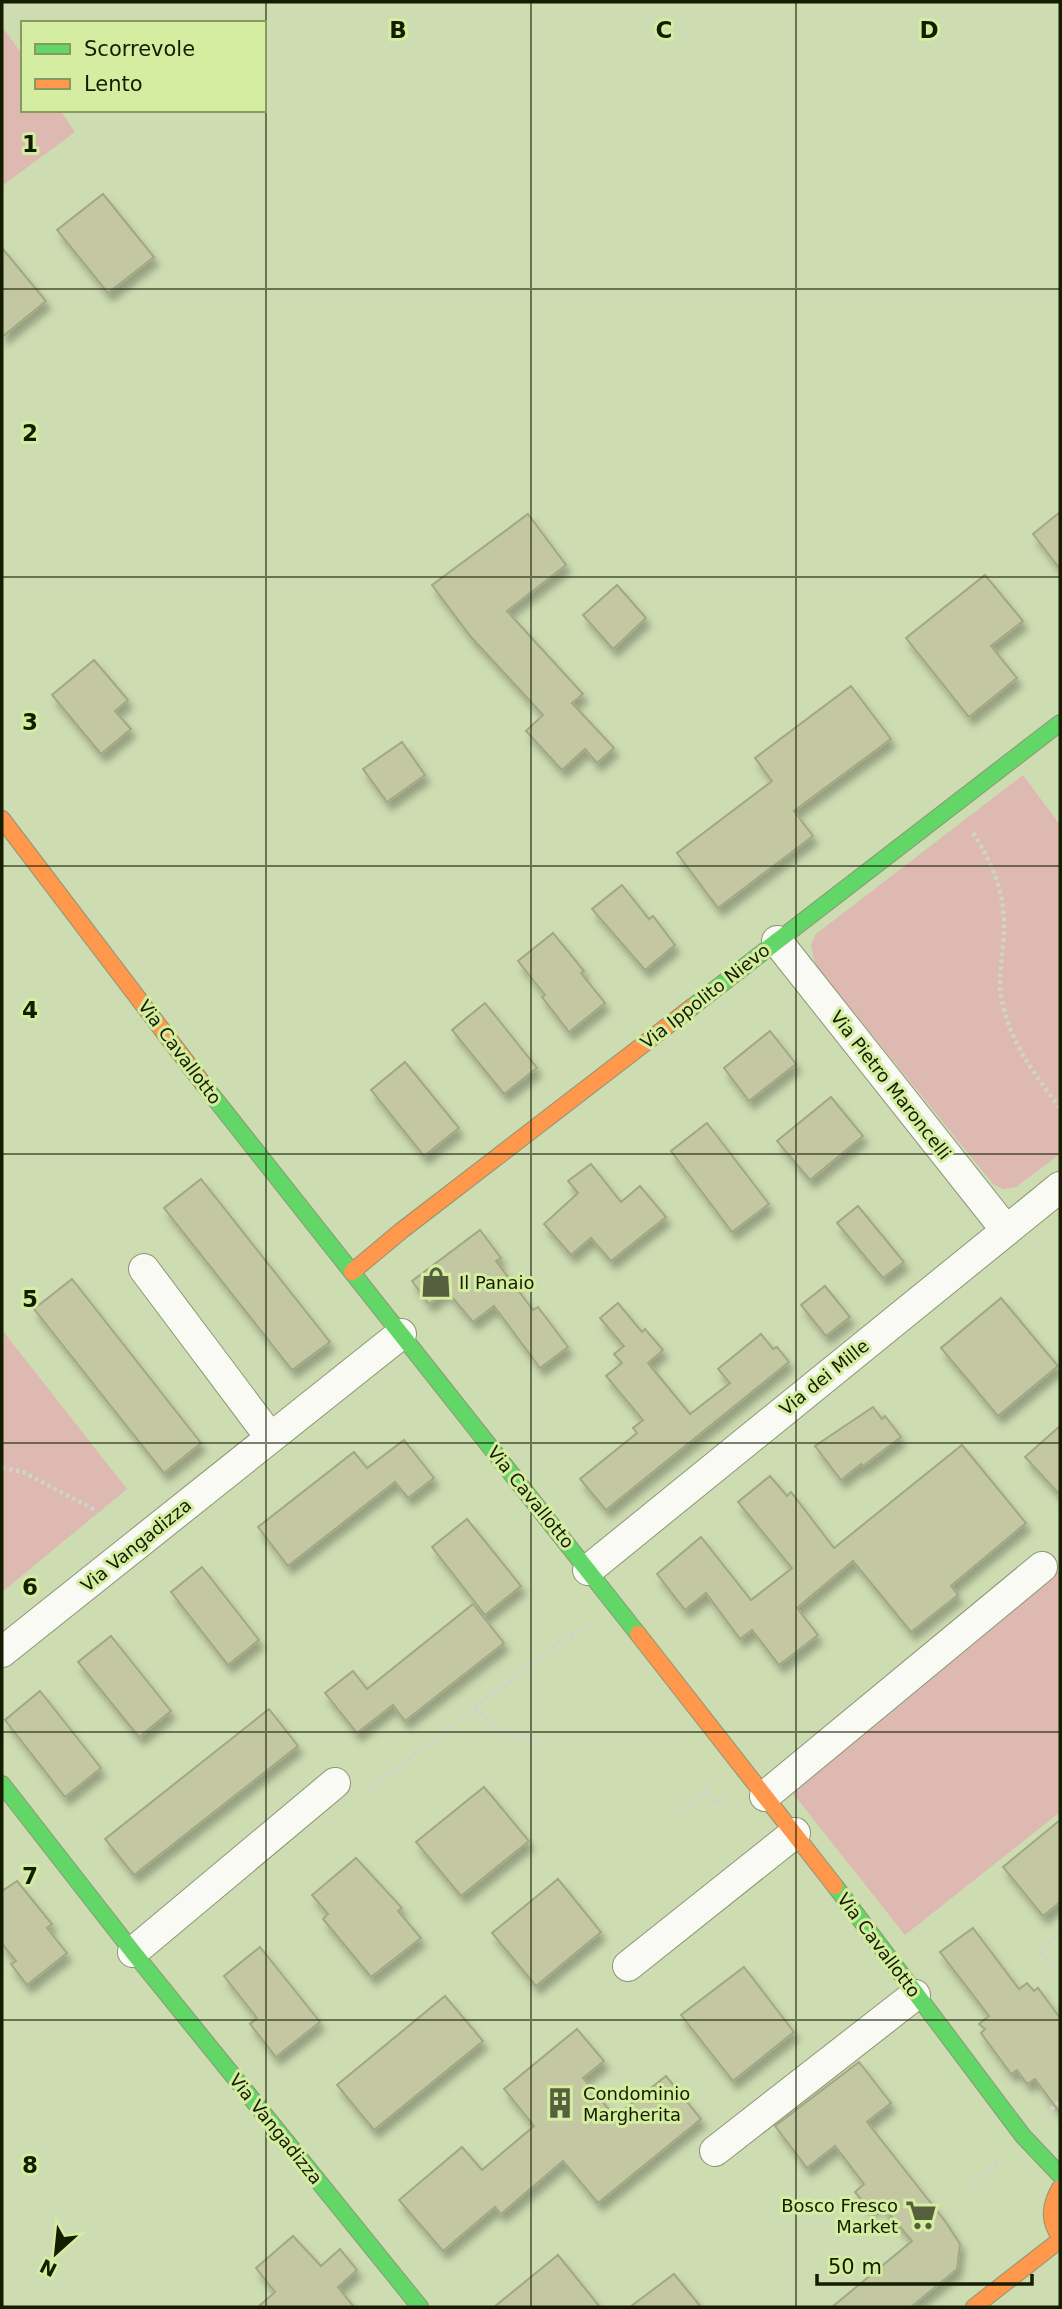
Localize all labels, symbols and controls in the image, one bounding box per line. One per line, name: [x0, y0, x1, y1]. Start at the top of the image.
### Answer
text: B: [389, 17, 407, 43]
text: C: [656, 17, 672, 43]
text: D: [919, 17, 939, 43]
legend: [21, 21, 266, 112]
text: Scorrevole: [84, 37, 195, 61]
text: Lento: [84, 72, 143, 96]
text: 1: [22, 131, 38, 157]
text: 2: [22, 420, 38, 446]
text: 3: [22, 709, 38, 735]
street label: Via Ippolito Nievo: [636, 939, 774, 1053]
street label: Via Cavallotto: [134, 996, 226, 1108]
text: 4: [22, 997, 38, 1023]
street label: Via Pietro Maroncelli: [826, 1006, 956, 1164]
shop icon: Il Panaio: [419, 1265, 453, 1299]
place label: Il Panaio: [459, 1272, 535, 1293]
text: 5: [22, 1286, 38, 1312]
street label: Via dei Mille: [775, 1335, 873, 1419]
street label: Via Cavallotto: [483, 1442, 579, 1552]
street label: Via Vangadizza: [77, 1494, 195, 1596]
text: 6: [22, 1574, 38, 1600]
text: 7: [22, 1863, 38, 1889]
street label: Via Cavallotto: [833, 1889, 925, 2001]
street label: Via Vangadizza: [225, 2070, 327, 2188]
place label: Condominio Margherita: [583, 2083, 690, 2125]
building icon: Condominio Margherita: [543, 2086, 577, 2120]
text: 8: [22, 2152, 38, 2178]
place label: Bosco Fresco Market: [781, 2195, 898, 2237]
supermarket icon: Bosco Fresco Market: [904, 2198, 938, 2232]
north arrow: [21, 2218, 91, 2288]
scale bar: [817, 2242, 1032, 2286]
text: N: [36, 2255, 60, 2282]
text: 50 m: [828, 2255, 882, 2279]

